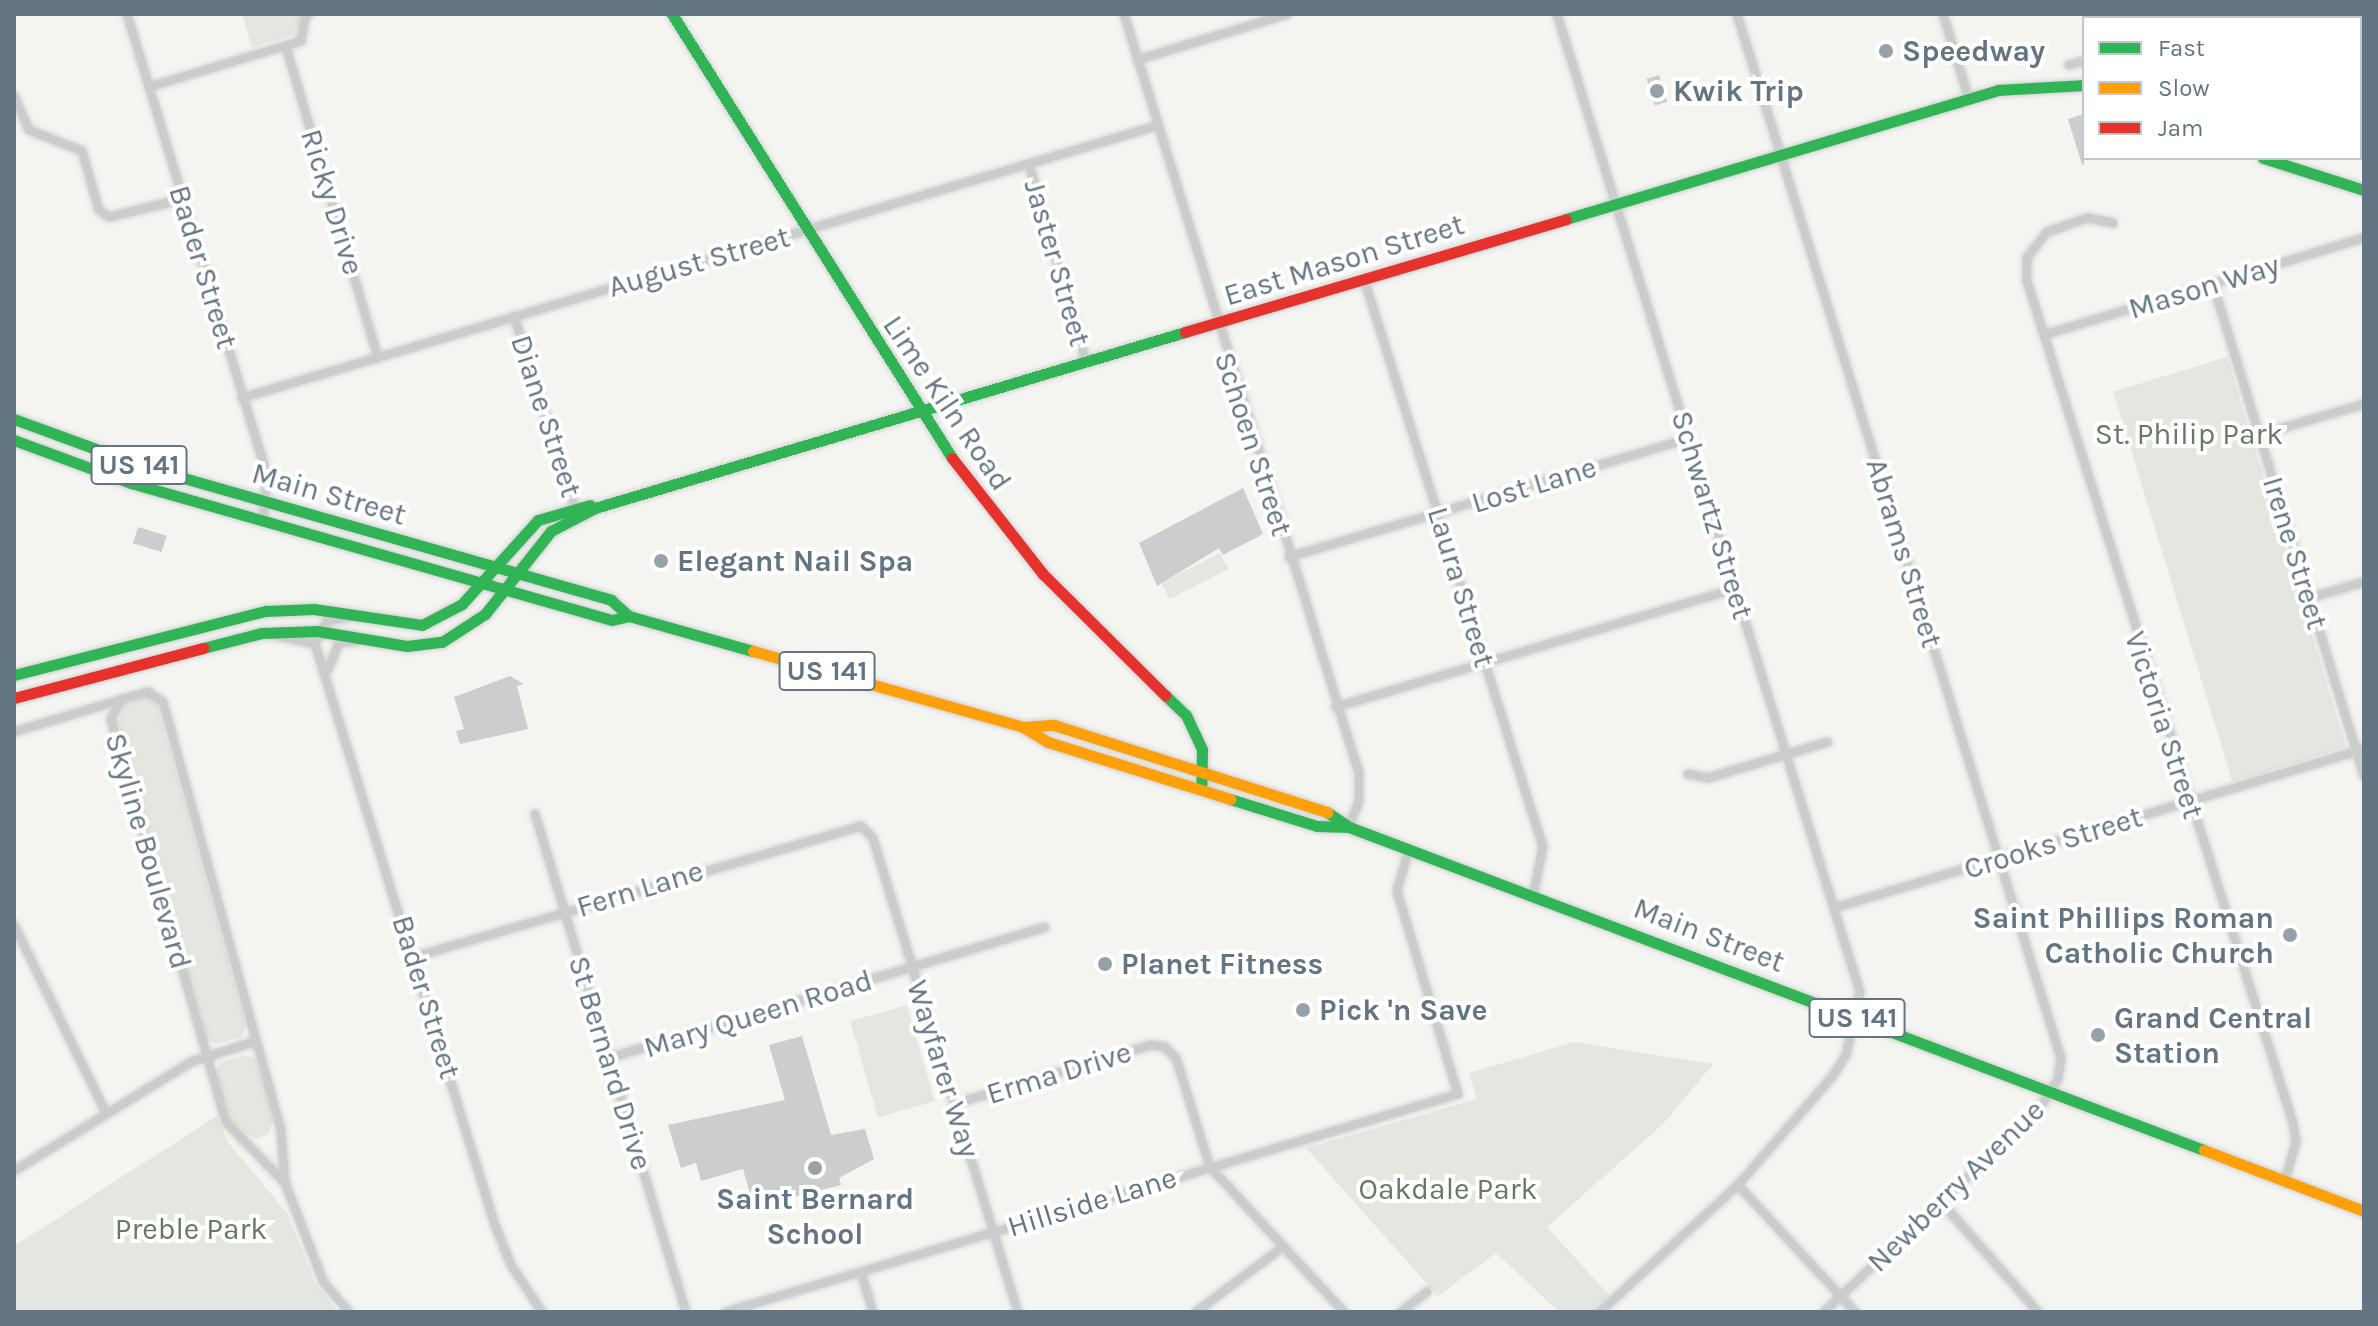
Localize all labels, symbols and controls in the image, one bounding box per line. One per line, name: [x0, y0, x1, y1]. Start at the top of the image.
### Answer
legend: [2082, 16, 2362, 160]
place label: Speedway: [1902, 33, 2045, 69]
text: Fast: [2158, 34, 2205, 62]
marker: Speedway: [1877, 42, 1895, 60]
place label: Kwik Trip: [1673, 73, 1804, 109]
text: Slow: [2158, 74, 2210, 102]
marker: Kwik Trip: [1648, 82, 1666, 100]
text: Jam: [2158, 114, 2203, 142]
street label: Ricky Drive: [293, 125, 371, 279]
street label: Jaster Street: [1016, 176, 1098, 350]
street label: Bader Street: [161, 181, 245, 353]
street label: East Mason Street: [1220, 206, 1468, 314]
street label: August Street: [604, 219, 794, 305]
street label: Mason Way: [2124, 247, 2284, 327]
street label: Lime Kiln Road: [875, 309, 1019, 497]
street label: Diane Street: [503, 330, 589, 502]
street label: Schoen Street: [1206, 348, 1300, 540]
street label: Schwartz Street: [1663, 407, 1761, 623]
park label: St. Philip Park: [2095, 416, 2283, 452]
road number: US 141: [89, 441, 189, 489]
street label: Lost Lane: [1467, 449, 1601, 521]
street label: Abrams Street: [1858, 454, 1950, 652]
street label: Main Street: [248, 455, 410, 533]
street label: Irene Street: [2255, 472, 2335, 634]
street label: Laura Street: [1420, 503, 1502, 671]
place label: Elegant Nail Spa: [677, 543, 913, 579]
marker: Elegant Nail Spa: [652, 552, 670, 570]
street label: Victoria Street: [2117, 627, 2211, 823]
road number: US 141: [777, 647, 877, 695]
street label: Skyline Boulevard: [97, 729, 199, 973]
street label: Crooks Street: [1960, 799, 2146, 887]
street label: Fern Lane: [572, 853, 708, 925]
street label: Main Street: [1629, 890, 1789, 980]
place label: Saint Phillips Roman Catholic Church: [1973, 900, 2274, 970]
street label: Bader Street: [384, 911, 468, 1083]
marker: Saint Phillips Roman Catholic Church: [2281, 926, 2299, 944]
place label: Planet Fitness: [1121, 946, 1323, 982]
street label: St Bernard Drive: [560, 952, 660, 1174]
marker: Planet Fitness: [1096, 955, 1114, 973]
street label: Mary Queen Road: [640, 962, 876, 1066]
street label: Wayfarer Way: [899, 976, 987, 1162]
place label: Pick 'n Save: [1319, 992, 1487, 1028]
road number: US 141: [1807, 994, 1907, 1042]
place label: Grand Central Station: [2114, 1000, 2312, 1070]
marker: Pick 'n Save: [1294, 1001, 1312, 1019]
marker: Grand Central Station: [2089, 1026, 2107, 1044]
street label: Erma Drive: [982, 1034, 1136, 1112]
street label: Newberry Avenue: [1860, 1092, 2052, 1280]
marker: Saint Bernard School: [806, 1159, 824, 1177]
street label: Hillside Lane: [1003, 1159, 1181, 1245]
park label: Oakdale Park: [1359, 1171, 1537, 1207]
place label: Saint Bernard School: [716, 1181, 914, 1252]
park label: Preble Park: [115, 1211, 267, 1247]

